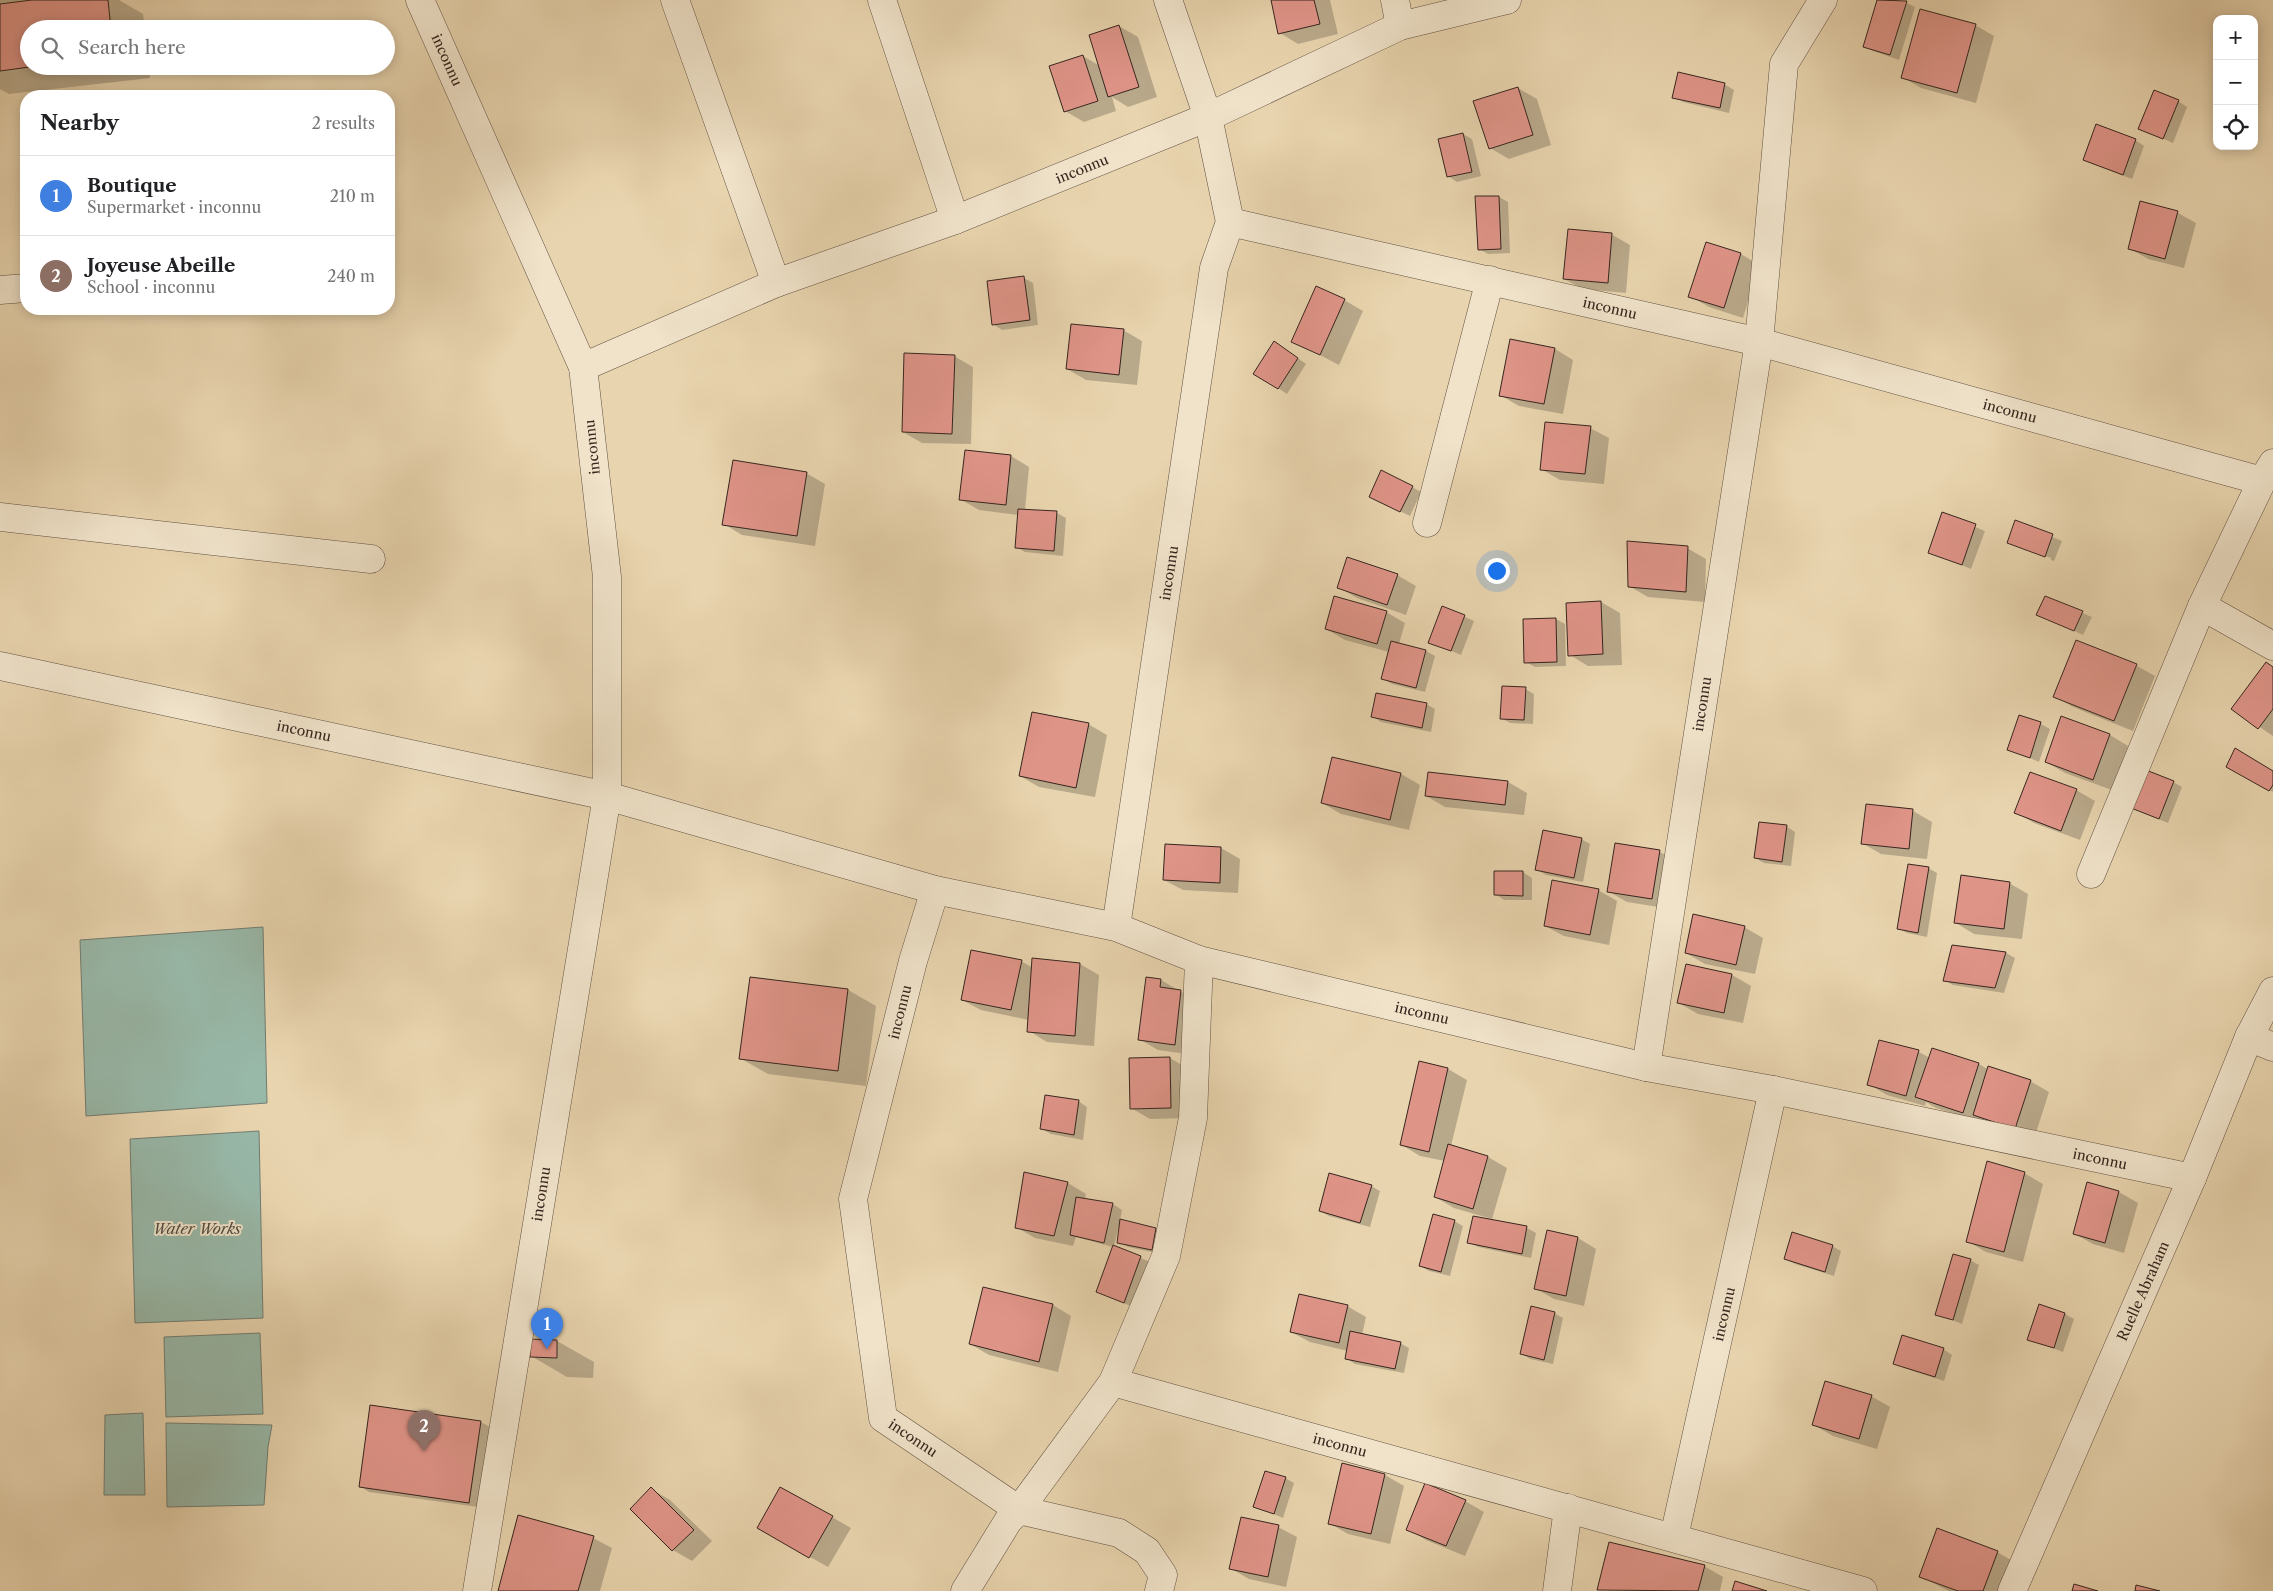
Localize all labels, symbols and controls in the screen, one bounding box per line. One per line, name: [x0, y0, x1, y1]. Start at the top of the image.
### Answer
map controls: [2213, 15, 2258, 150]
button: +: [2213, 15, 2258, 60]
search box: [20, 20, 395, 75]
street label: inconnu: [428, 31, 467, 89]
icon: search: [38, 34, 66, 62]
text: Search here: [78, 36, 186, 59]
button: −: [2213, 60, 2258, 105]
button: locate: [2213, 105, 2258, 150]
text: Nearby: [40, 110, 119, 135]
text: 2 results: [312, 113, 375, 133]
street label: inconnu: [1053, 150, 1111, 188]
text: Boutique: [87, 174, 177, 197]
text: 1: [52, 186, 60, 206]
text: 210 m: [330, 186, 375, 206]
text: Supermarket · inconnu: [87, 197, 261, 217]
text: Joyeuse Abeille: [87, 254, 235, 277]
text: 2: [51, 266, 61, 286]
text: 240 m: [327, 266, 375, 286]
text: School · inconnu: [87, 277, 215, 297]
street label: inconnu: [1581, 293, 1639, 323]
street label: inconnu: [1981, 395, 2039, 427]
street label: inconnu: [580, 418, 604, 475]
street label: inconnu: [1156, 544, 1182, 602]
your location: [1484, 558, 1510, 584]
street label: inconnu: [1689, 675, 1715, 733]
street label: inconnu: [275, 716, 333, 746]
street label: inconnu: [885, 983, 915, 1041]
street label: inconnu: [1393, 998, 1451, 1028]
street label: inconnu: [2071, 1144, 2129, 1174]
street label: inconnu: [528, 1165, 554, 1223]
water label: Water Works: [153, 1219, 241, 1238]
street label: Ruelle Abraham: [2113, 1238, 2173, 1344]
street label: inconnu: [1709, 1285, 1739, 1343]
pin: 1: [531, 1308, 563, 1349]
pin: 2: [408, 1410, 440, 1451]
street label: inconnu: [885, 1415, 941, 1461]
street label: inconnu: [1311, 1429, 1369, 1461]

